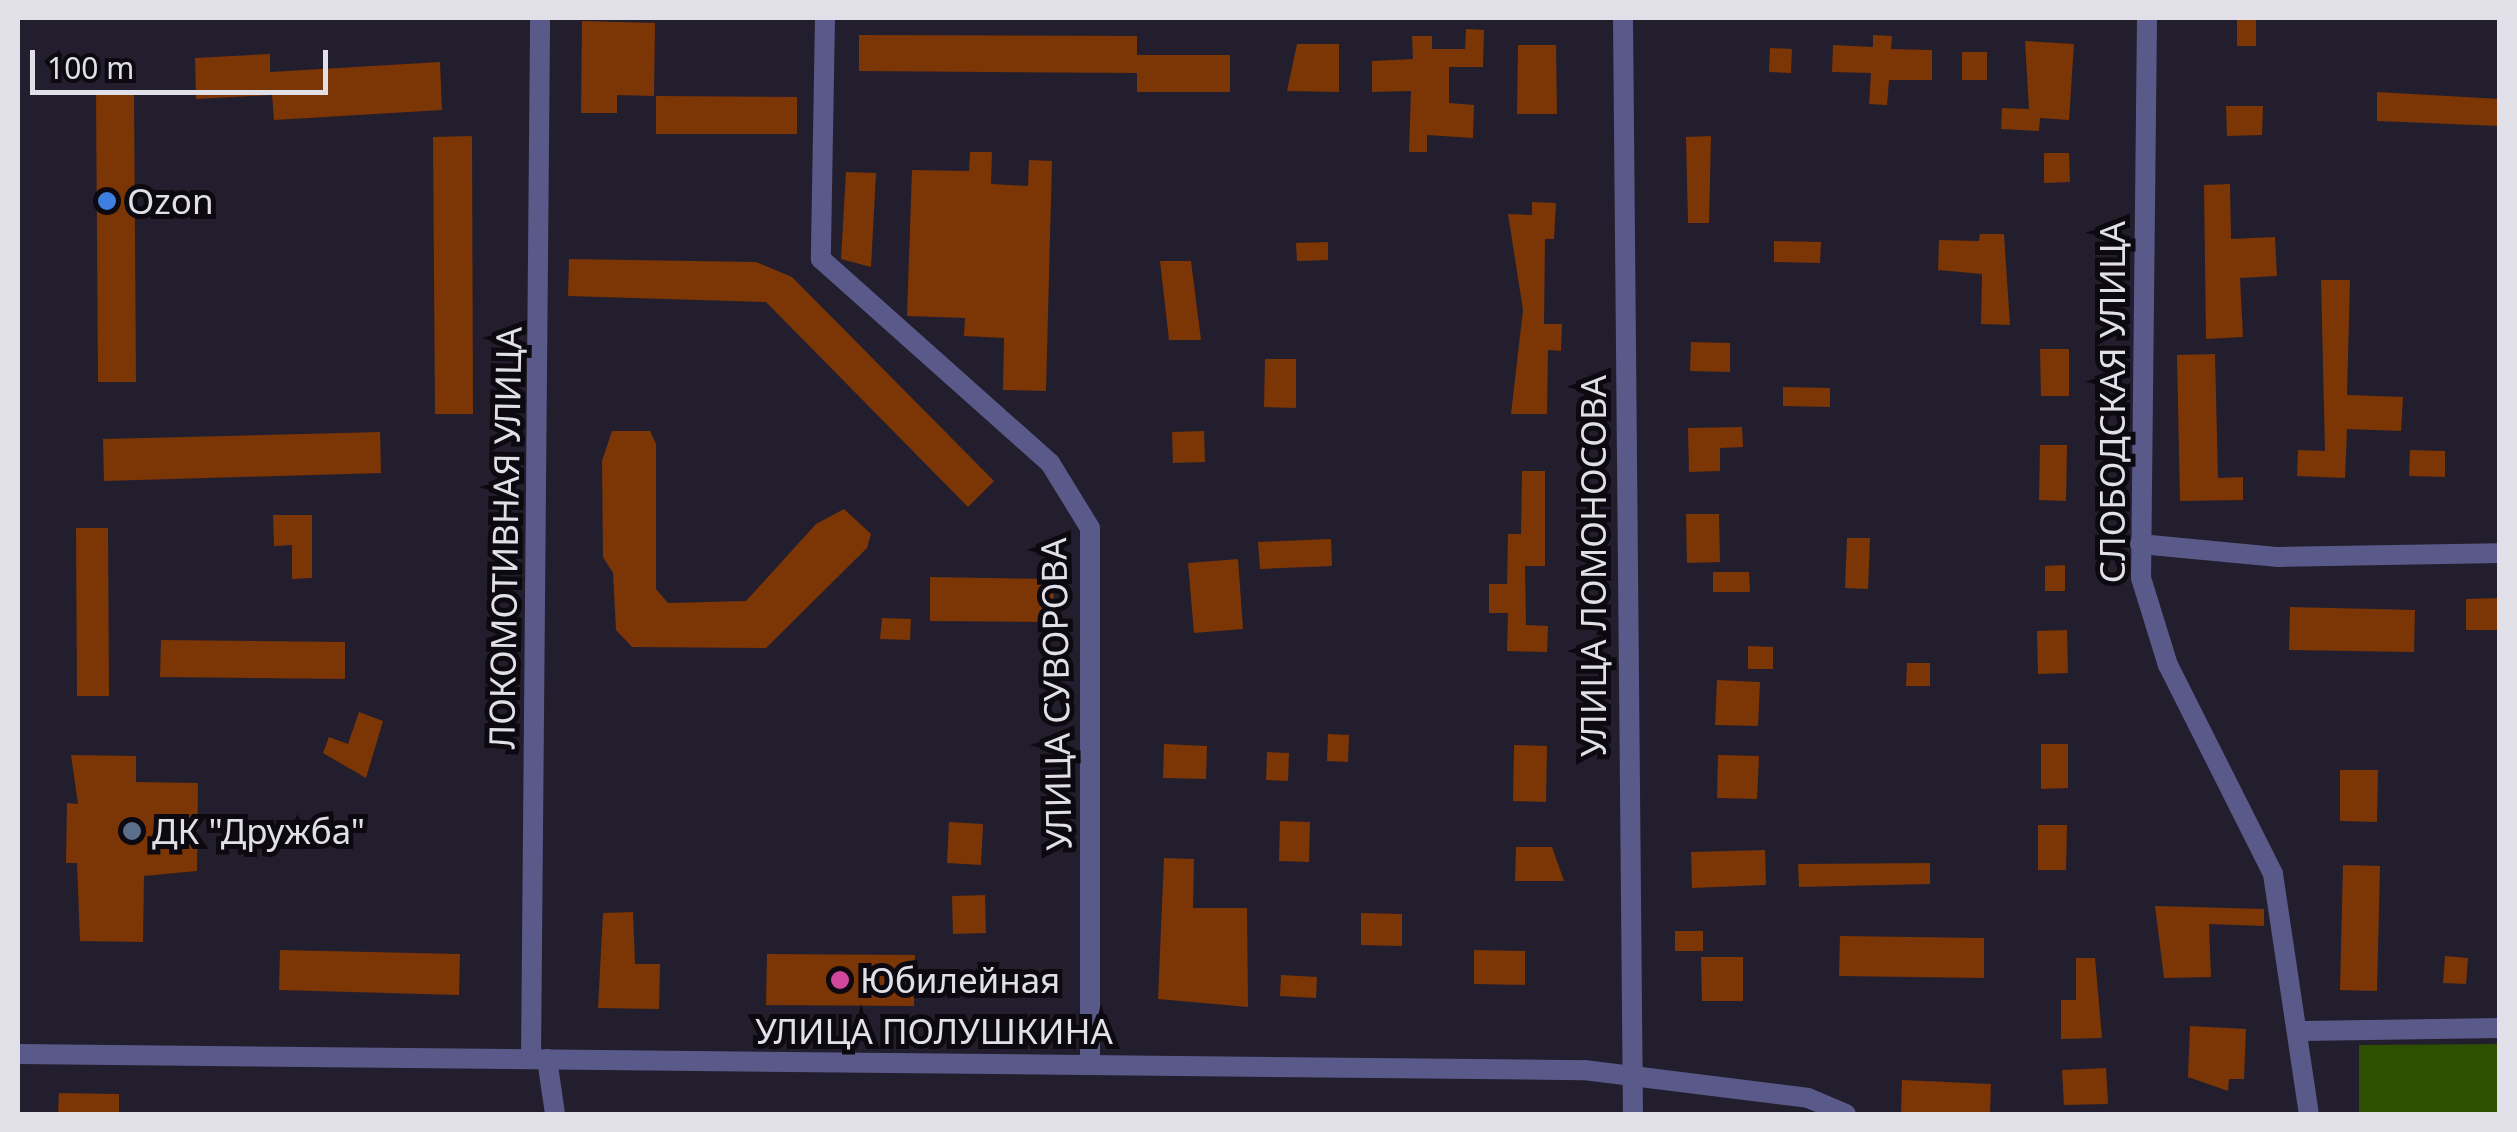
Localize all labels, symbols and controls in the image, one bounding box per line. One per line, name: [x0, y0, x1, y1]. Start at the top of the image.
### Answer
scale bar: [35, 30, 332, 92]
text: 100 m: [47, 47, 134, 88]
place label: Ozon: [127, 180, 214, 222]
marker: Ozon: [96, 190, 118, 212]
street label: СЛОБОДСКАЯ УЛИЦА: [2091, 221, 2133, 583]
street label: ЛОКОМОТИВНАЯ УЛИЦА: [480, 326, 530, 750]
street label: УЛИЦА ЛОМОНОСОВА: [1572, 375, 1614, 757]
street label: УЛИЦА СУВОРОВА: [1032, 537, 1080, 851]
place label: ДК "Дружба": [152, 810, 365, 852]
marker: ДК "Дружба": [121, 820, 143, 842]
place label: Юбилейная: [860, 959, 1060, 1001]
marker: Юбилейная: [829, 969, 851, 991]
street label: УЛИЦА ПОЛУШКИНА: [755, 1010, 1113, 1052]

